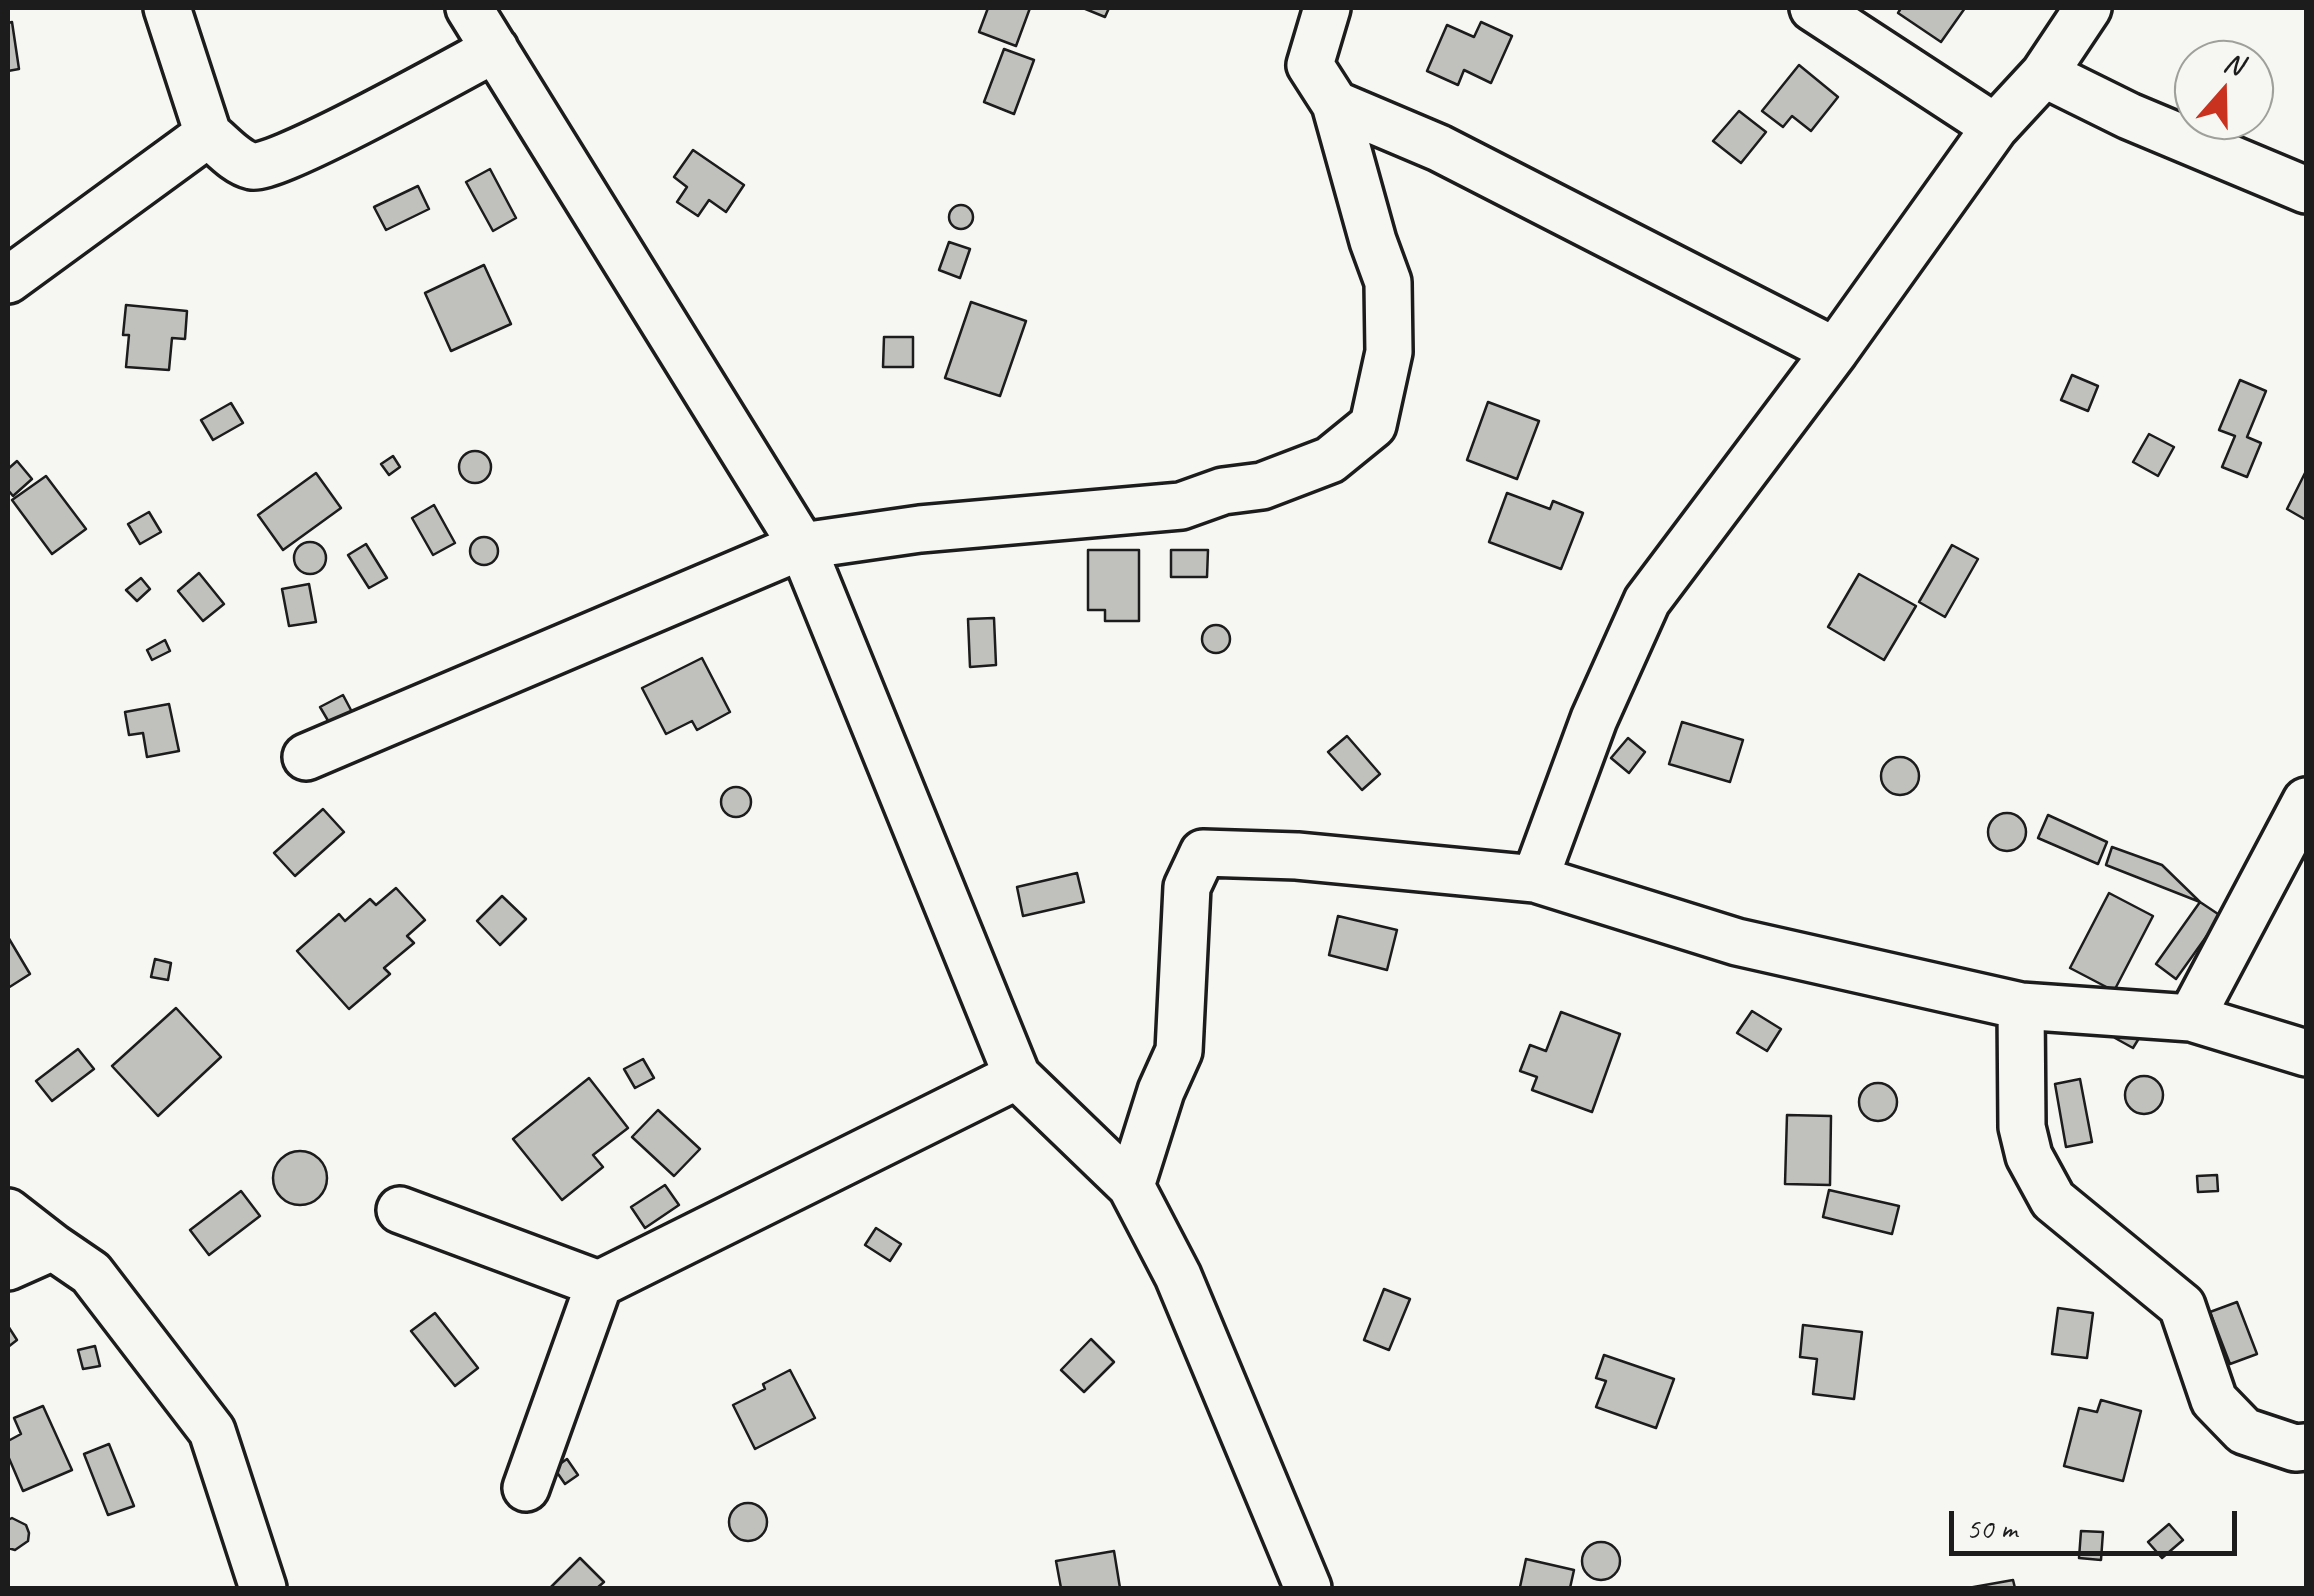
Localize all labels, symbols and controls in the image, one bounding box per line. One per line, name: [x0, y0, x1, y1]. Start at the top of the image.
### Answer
north arrow: [2174, 40, 2274, 140]
text: N: [2220, 44, 2248, 83]
scale bar: [1954, 1491, 2242, 1553]
text: 50 m: [1966, 1509, 2017, 1547]

